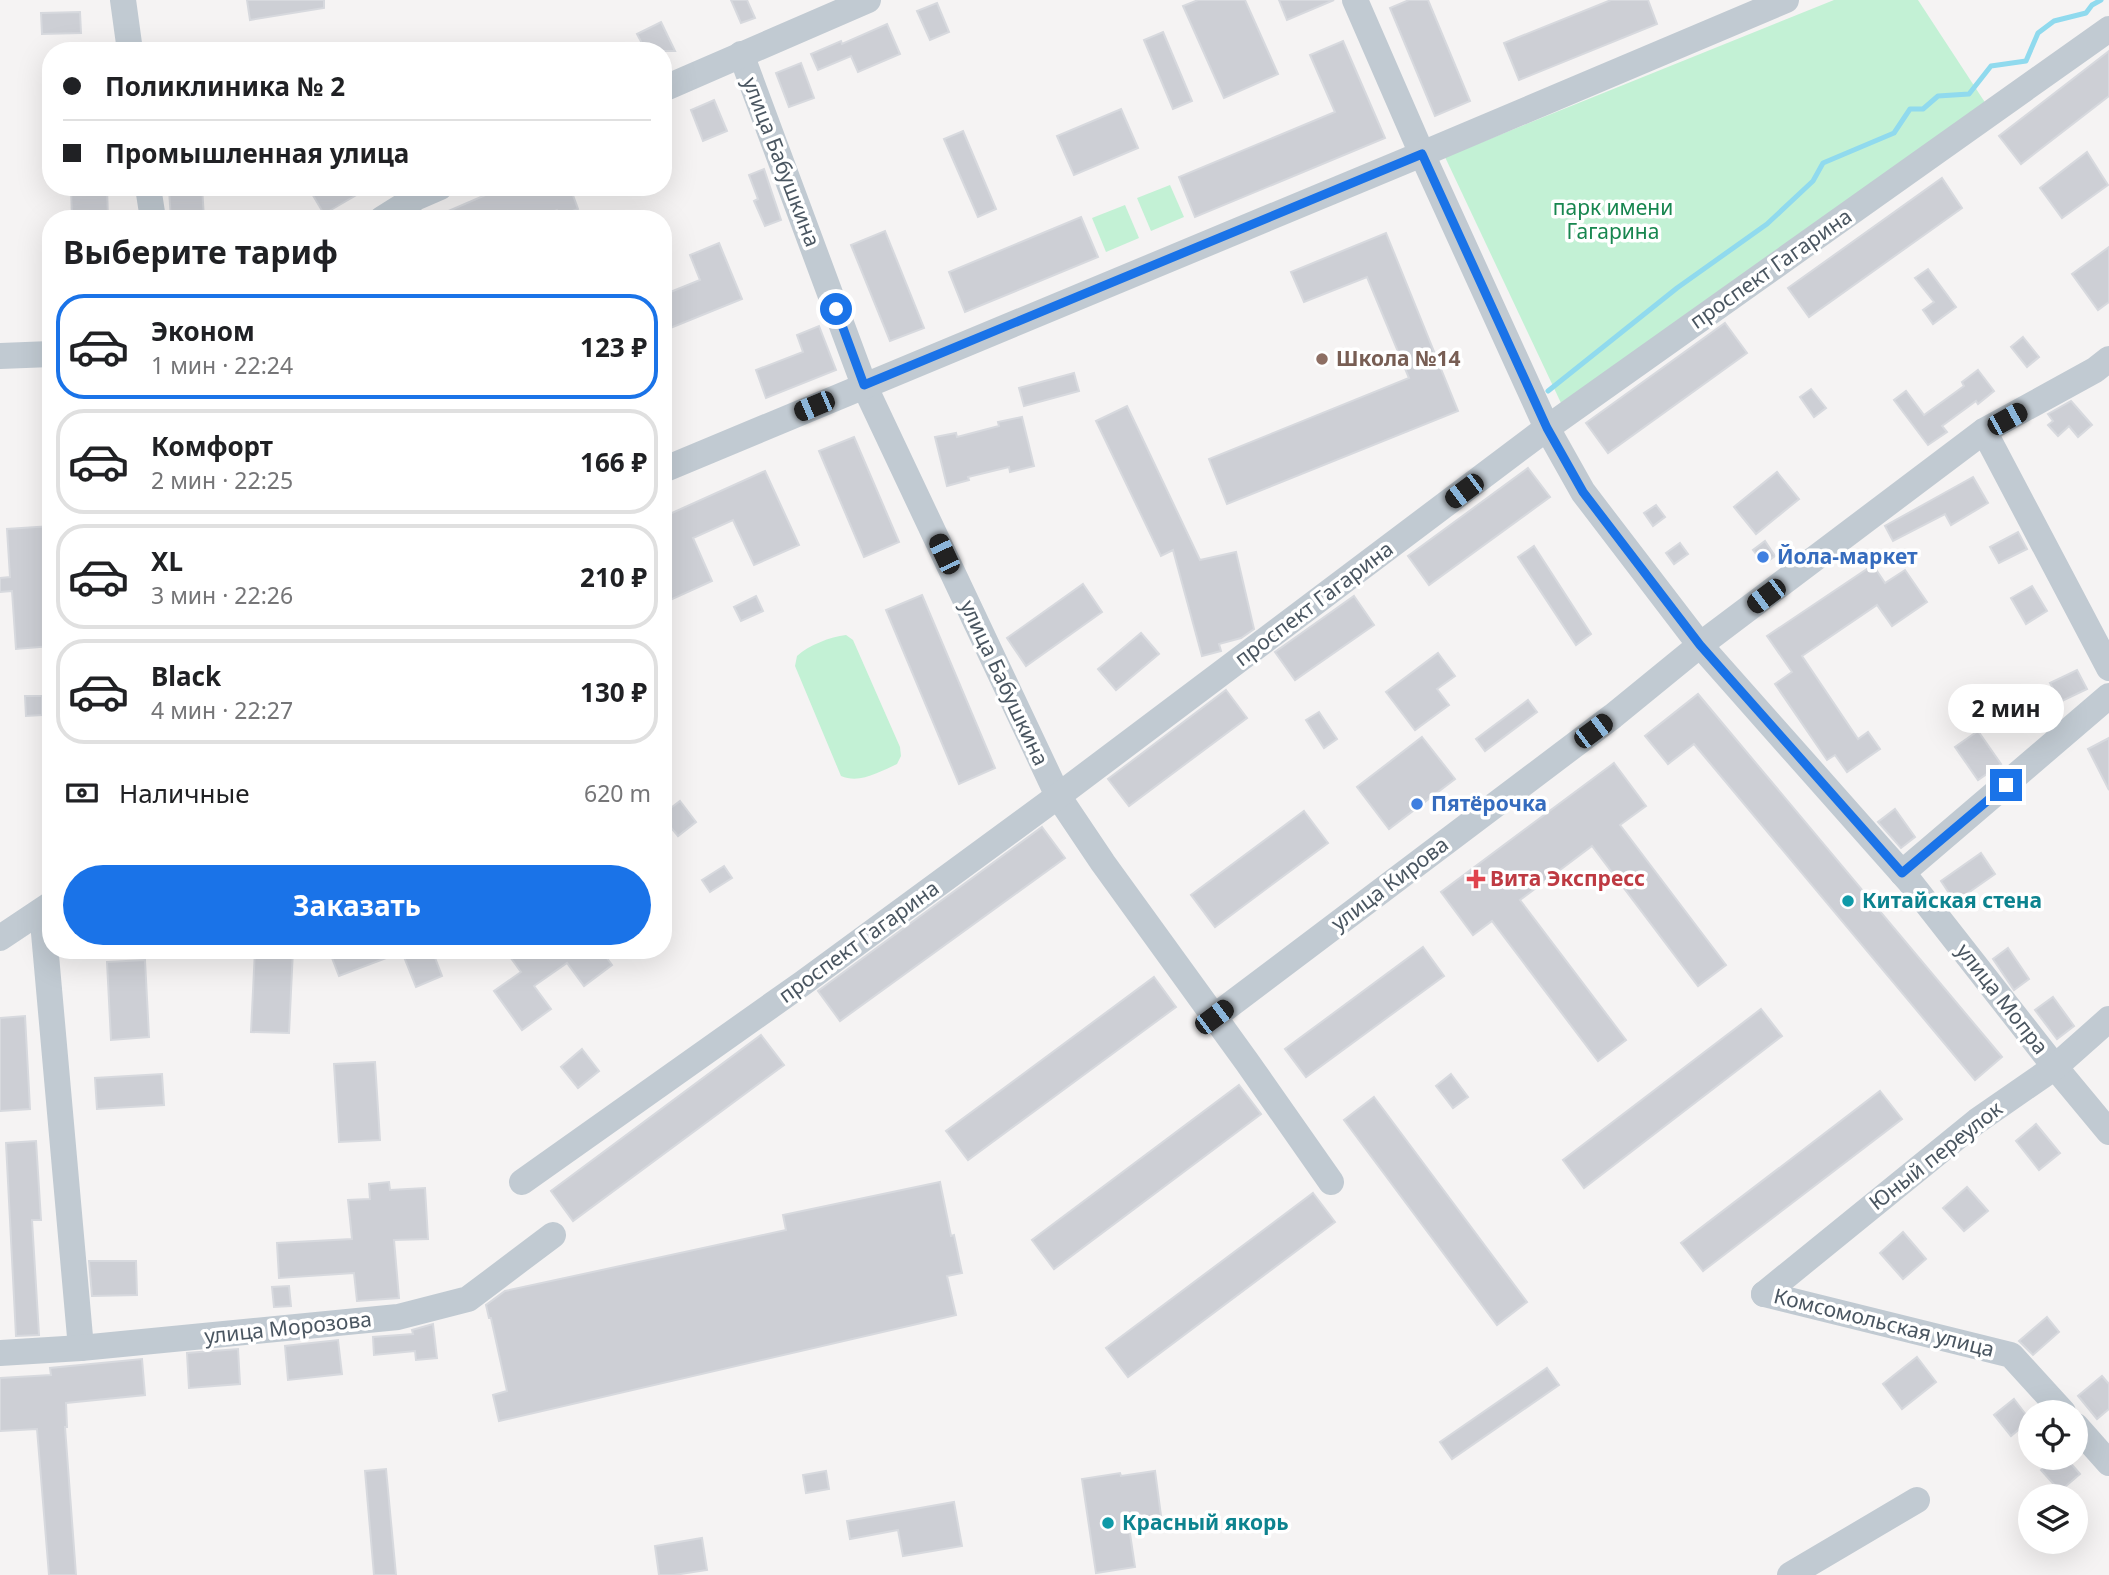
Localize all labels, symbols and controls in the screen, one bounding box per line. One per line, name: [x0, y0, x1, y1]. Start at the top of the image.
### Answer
text: Поликлиника № 2: [105, 68, 345, 104]
street label: улица Бабушкина: [737, 73, 827, 251]
text: Промышленная улица: [105, 135, 409, 171]
park label: парк имени Гагарина: [1553, 193, 1673, 245]
street label: проспект Гагарина: [1684, 202, 1857, 335]
text: Выберите тариф: [63, 230, 338, 273]
route start: [820, 293, 852, 325]
text: Эконом: [151, 313, 255, 349]
icon: car: [67, 315, 130, 378]
text: 123 ₽: [580, 329, 647, 365]
place label: Школа №14: [1336, 344, 1461, 372]
text: 1 мин · 22:24: [151, 349, 293, 381]
marker: Школа №14: [1314, 351, 1330, 367]
car: [791, 388, 838, 424]
car: [1984, 400, 2031, 438]
text: Комфорт: [151, 428, 273, 464]
icon: car: [67, 430, 130, 493]
text: 166 ₽: [580, 444, 647, 480]
text: 2 мин · 22:25: [151, 464, 293, 496]
car: [1441, 470, 1488, 512]
car: [926, 531, 963, 577]
street label: проспект Гагарина: [1228, 534, 1398, 672]
place label: Йола-маркет: [1777, 542, 1918, 570]
text: XL: [151, 543, 183, 579]
icon: car: [67, 545, 130, 608]
marker: Йола-маркет: [1755, 549, 1771, 565]
text: 210 ₽: [580, 559, 647, 595]
car: [1743, 575, 1790, 617]
text: 3 мин · 22:26: [151, 579, 293, 611]
street label: улица Бабушкина: [954, 595, 1056, 770]
text: Black: [151, 658, 221, 694]
icon: car: [67, 660, 130, 723]
text: 130 ₽: [580, 674, 647, 710]
callout: 2 мин: [1948, 684, 2064, 732]
text: 2 мин: [1972, 692, 2040, 724]
text: 4 мин · 22:27: [151, 694, 293, 726]
car: [1570, 710, 1617, 752]
route end: [1990, 769, 2022, 801]
icon: cash: [63, 774, 101, 812]
text: Наличные: [119, 775, 250, 811]
text: 620 m: [584, 777, 651, 809]
place label: Пятёрочка: [1431, 789, 1547, 817]
marker: Пятёрочка: [1409, 796, 1425, 812]
street label: улица Кирова: [1325, 830, 1454, 936]
place label: Вита Экспресс: [1490, 864, 1645, 892]
button: Заказать: [63, 865, 651, 945]
marker: Вита Экспресс: [1468, 871, 1484, 887]
street label: проспект Гагарина: [773, 874, 944, 1009]
place label: Китайская стена: [1862, 886, 2042, 914]
marker: Китайская стена: [1840, 893, 1856, 909]
street label: улица Мопра: [1951, 937, 2055, 1060]
car: [1191, 996, 1238, 1038]
street label: Юный переулок: [1863, 1094, 2008, 1216]
street label: Комсомольская улица: [1771, 1281, 1997, 1363]
street label: улица Морозова: [203, 1304, 373, 1350]
map controls: [2018, 1400, 2088, 1554]
button: locate: [2018, 1400, 2088, 1470]
button: layers: [2018, 1484, 2088, 1554]
place label: Красный якорь: [1122, 1508, 1289, 1536]
marker: Красный якорь: [1100, 1515, 1116, 1531]

